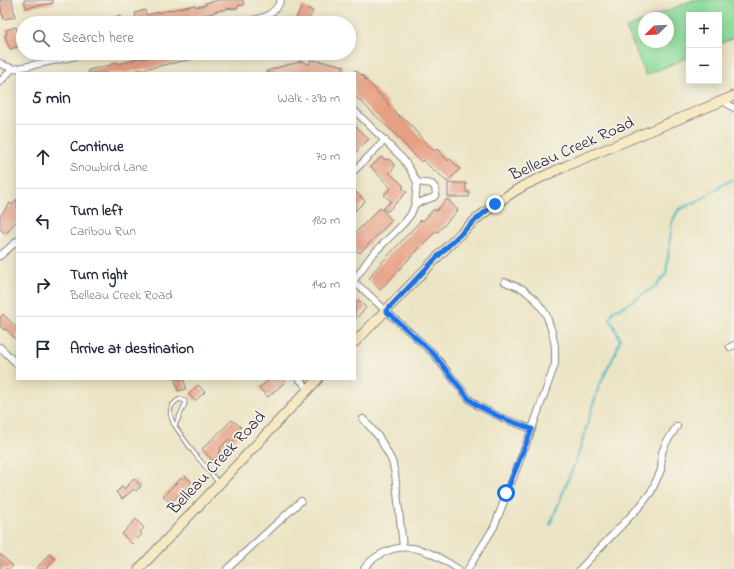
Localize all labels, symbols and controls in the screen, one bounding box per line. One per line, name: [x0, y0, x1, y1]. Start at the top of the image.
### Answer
north arrow: [638, 12, 674, 48]
map controls: [686, 12, 722, 84]
button: +: [686, 12, 722, 48]
search box: [16, 16, 356, 60]
icon: search: [30, 27, 52, 49]
text: Search here: [62, 27, 134, 49]
button: −: [686, 48, 722, 84]
text: 5 min: [32, 86, 71, 111]
text: Walk · 390 m: [278, 89, 340, 108]
street label: Belleau Creek Road: [505, 110, 639, 188]
text: Continue: [70, 136, 124, 158]
icon: ahead: [32, 146, 54, 168]
text: 70 m: [316, 147, 340, 166]
text: Snowbird Lane: [70, 158, 148, 177]
route end: [486, 195, 504, 213]
text: Turn left: [70, 200, 123, 222]
icon: left: [32, 210, 54, 232]
text: 180 m: [312, 211, 340, 230]
text: Caribou Run: [70, 222, 136, 241]
text: Turn right: [70, 264, 128, 286]
icon: right: [32, 274, 54, 296]
text: 140 m: [312, 275, 340, 294]
text: Belleau Creek Road: [70, 286, 172, 305]
icon: arrive: [32, 338, 54, 360]
text: Arrive at destination: [70, 338, 194, 360]
street label: Belleau Creek Road: [161, 405, 272, 521]
route start: [497, 484, 515, 502]

